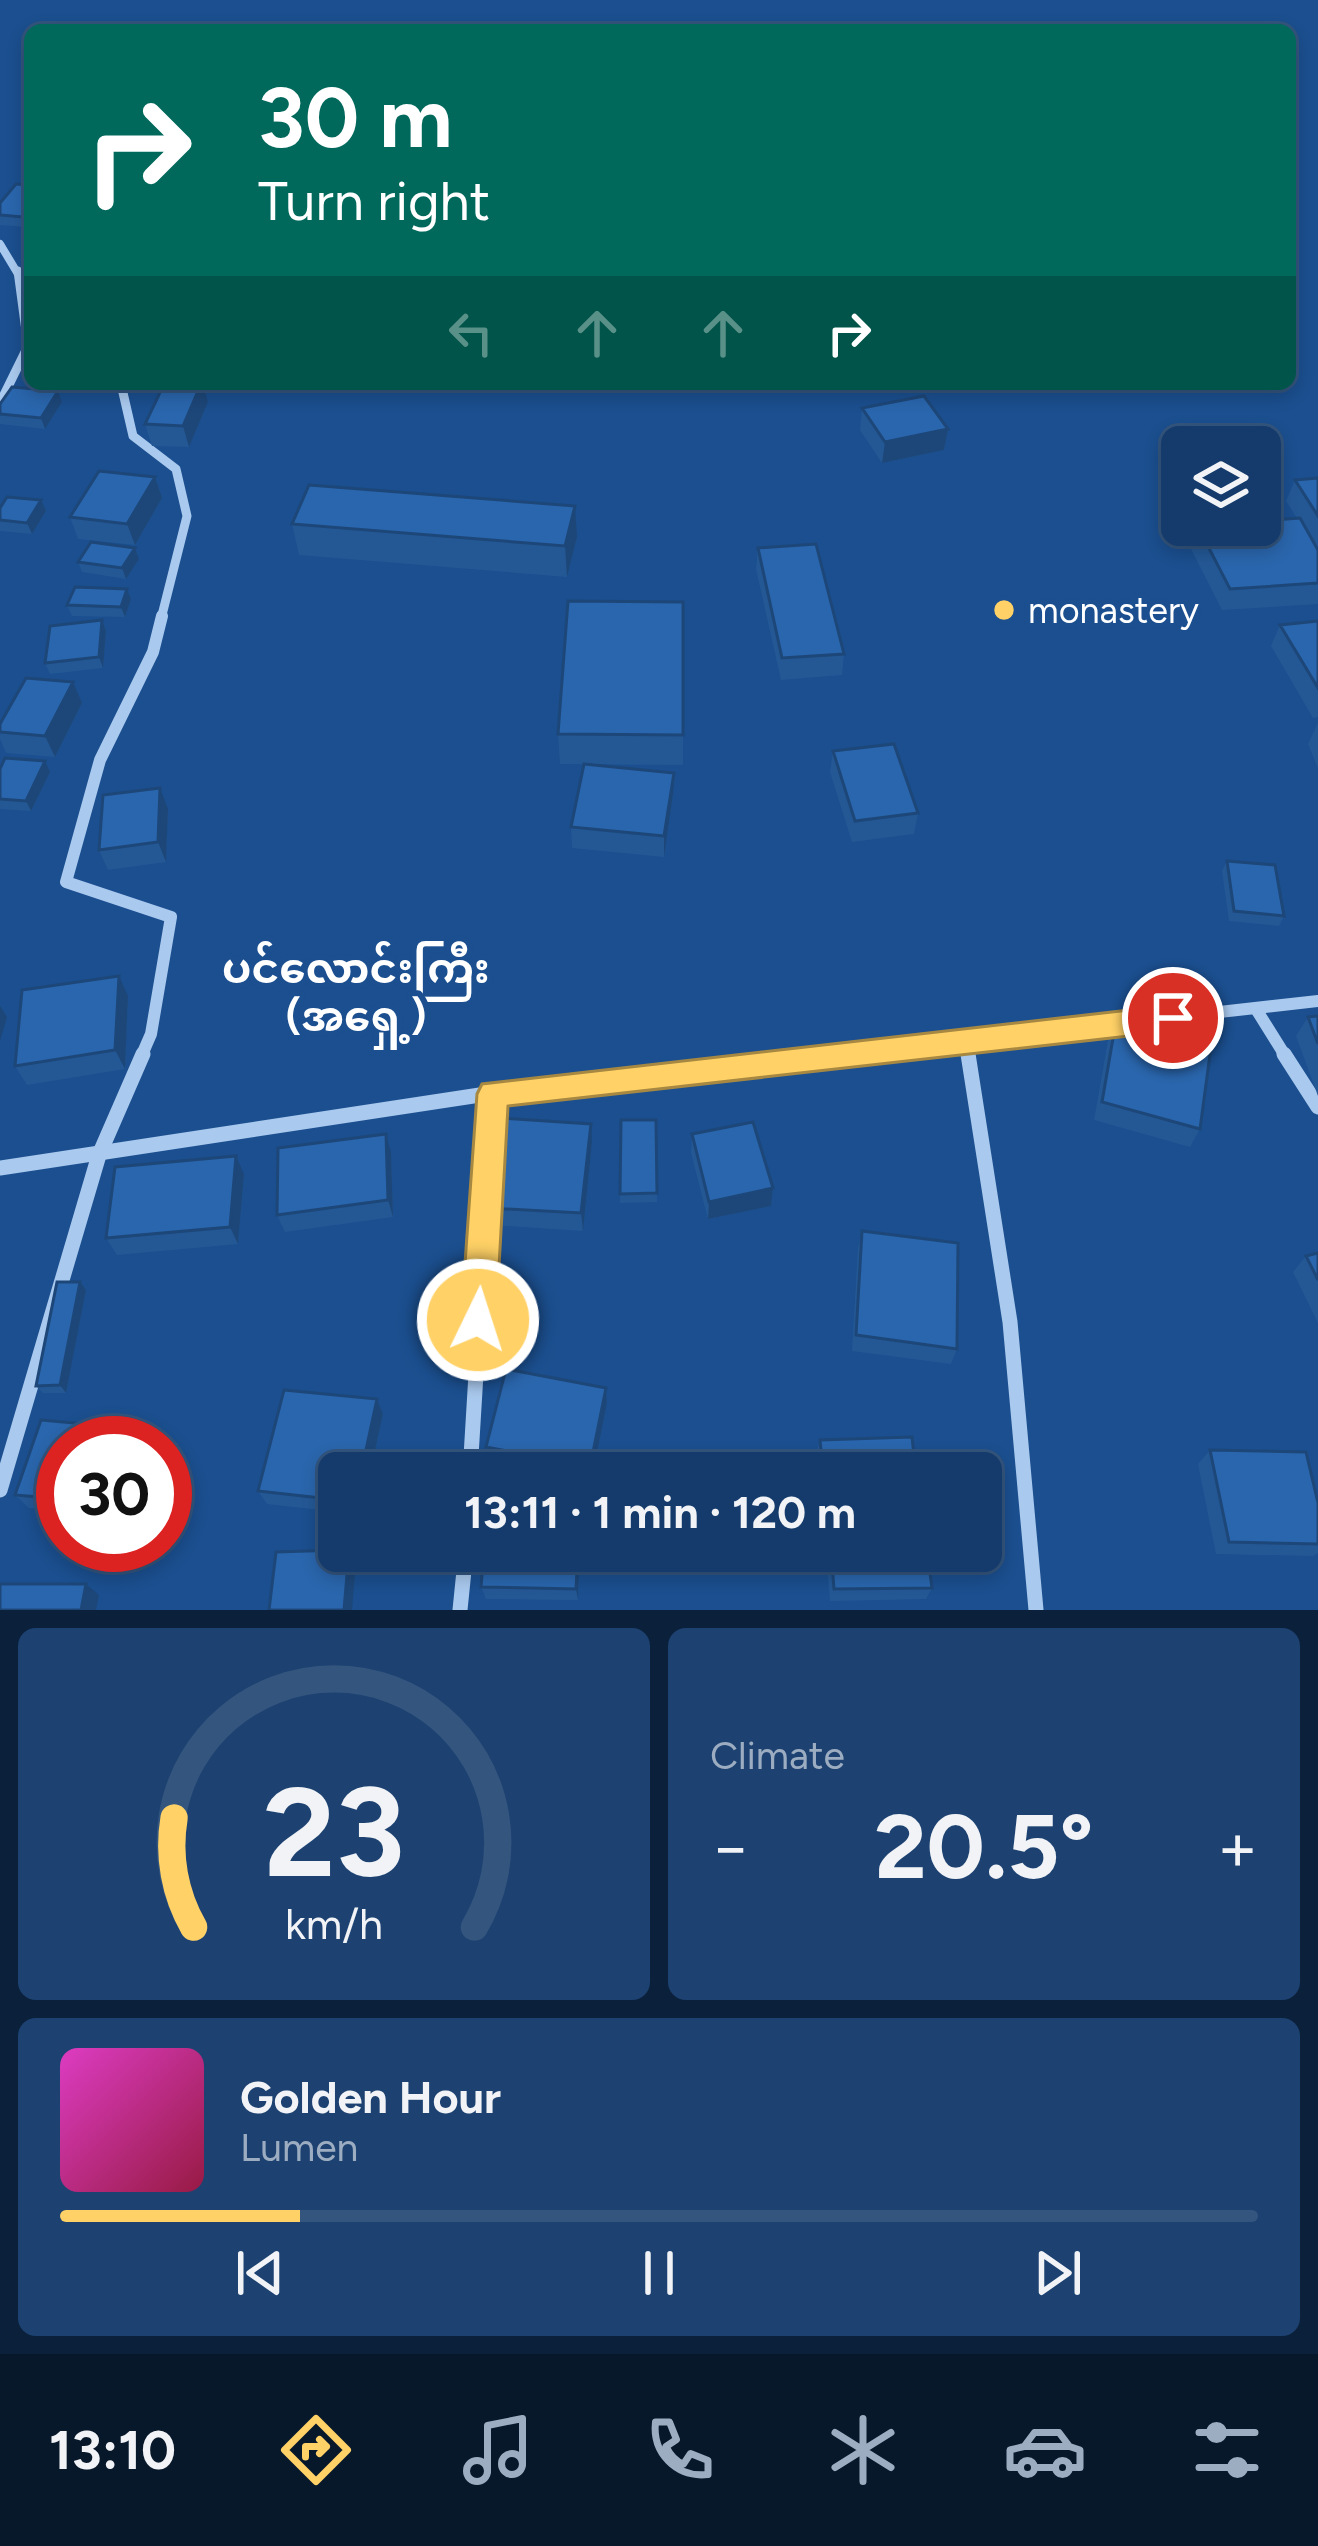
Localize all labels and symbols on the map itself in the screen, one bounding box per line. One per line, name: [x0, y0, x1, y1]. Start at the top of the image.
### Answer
place label: monastery: [1028, 589, 1199, 632]
marker: monastery: [991, 597, 1017, 623]
district label: ပင်လောင်းကြီး (အရှေ့): [222, 941, 490, 1050]
pin: [1122, 967, 1224, 1069]
position arrow: [415, 1257, 541, 1383]
speed limit sign: 30: [36, 1416, 192, 1572]

